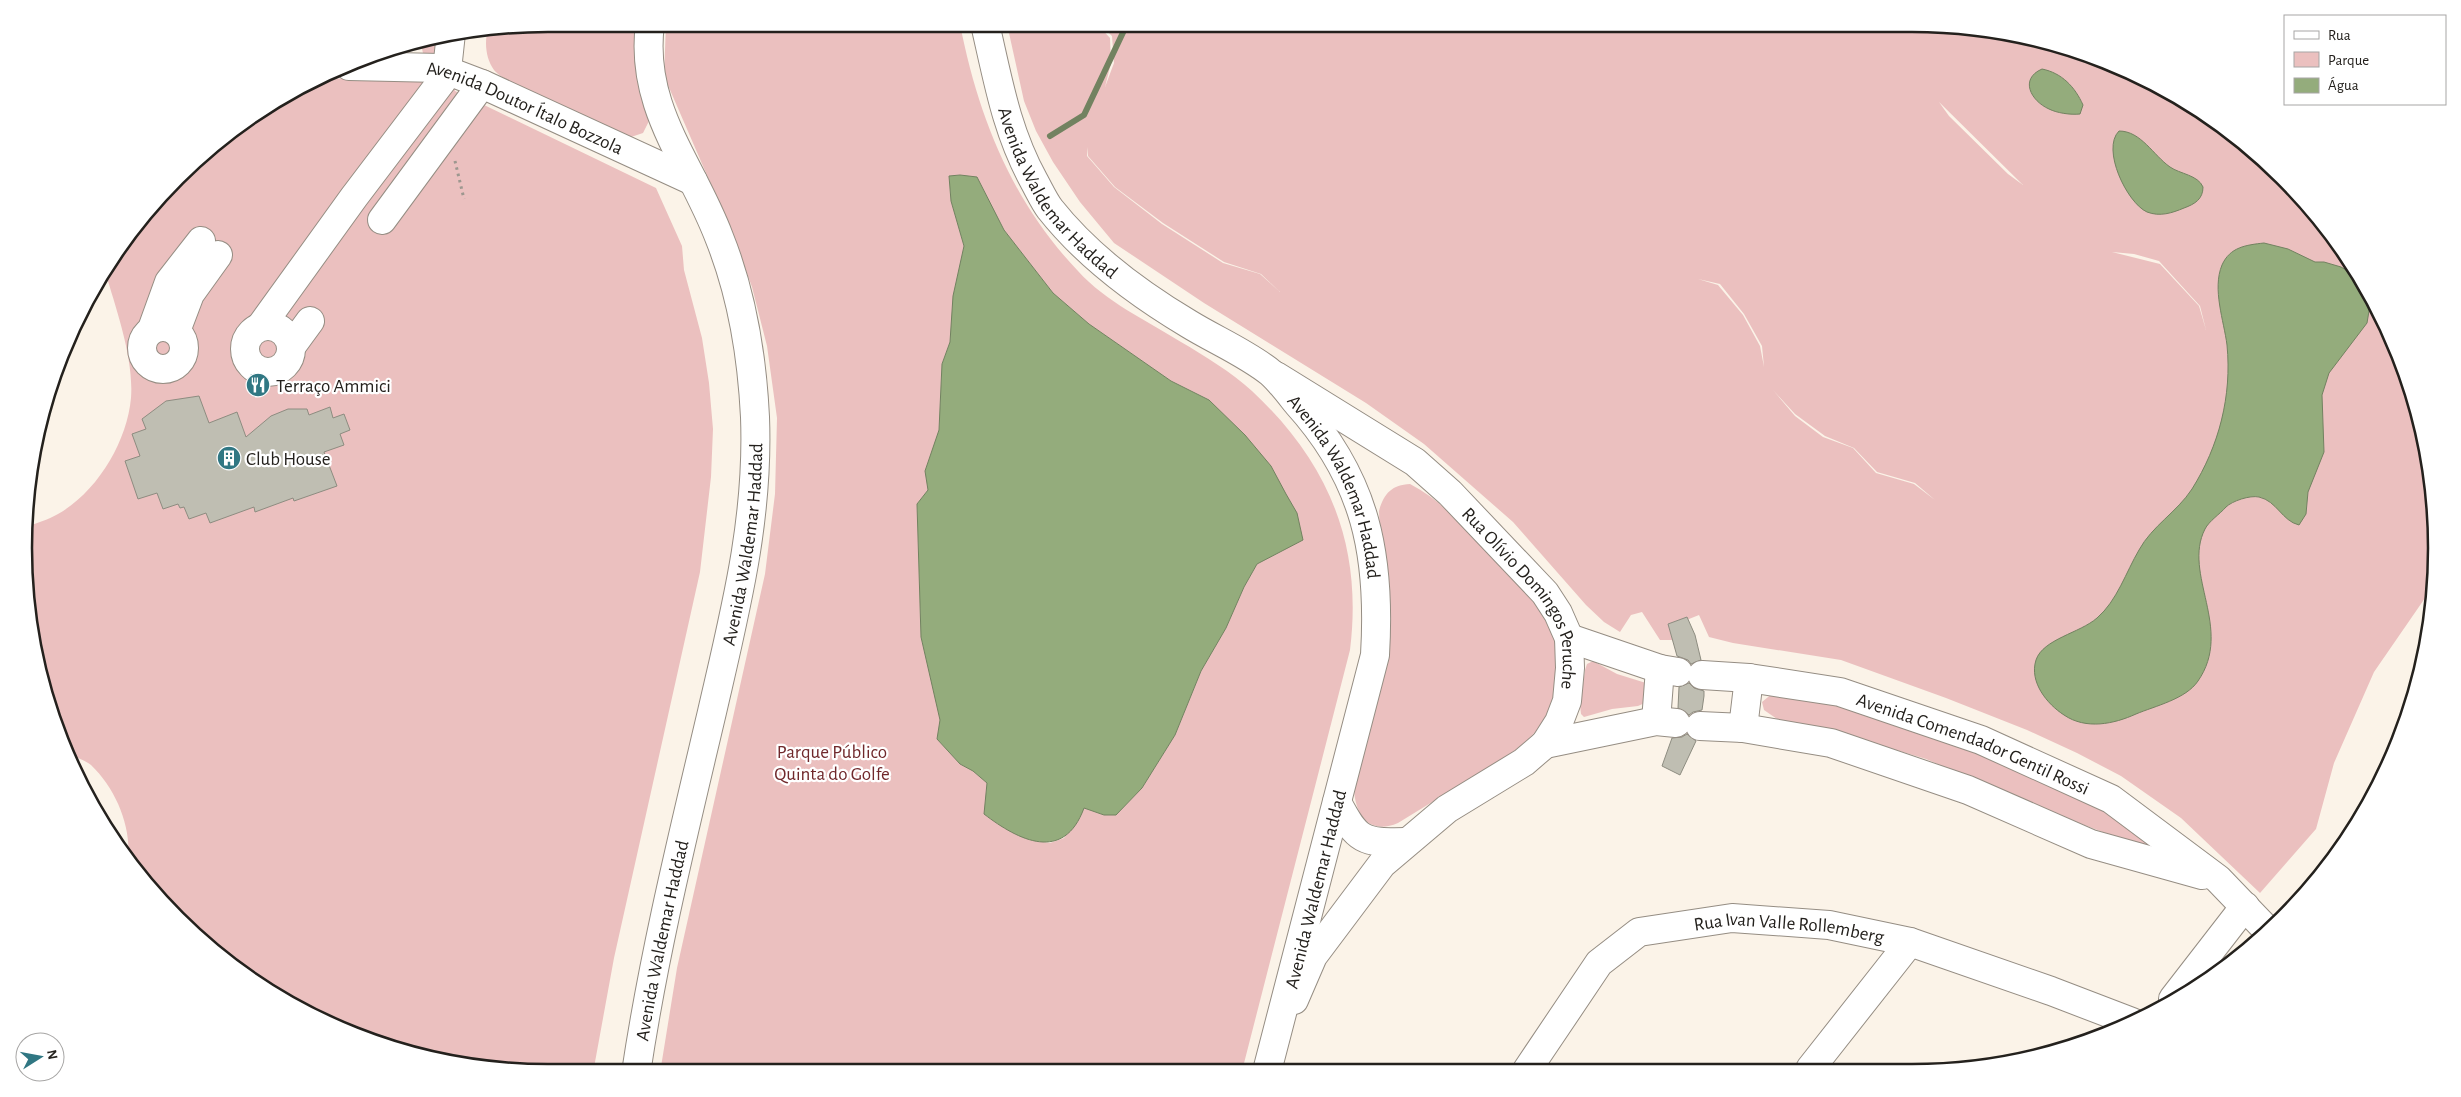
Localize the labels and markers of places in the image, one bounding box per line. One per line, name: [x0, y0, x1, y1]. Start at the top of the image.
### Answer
restaurant icon: Terraço Ammici: [245, 372, 271, 398]
place label: Terraço Ammici: [276, 377, 391, 396]
building icon: Club House: [216, 445, 242, 471]
place label: Club House: [246, 450, 331, 469]

